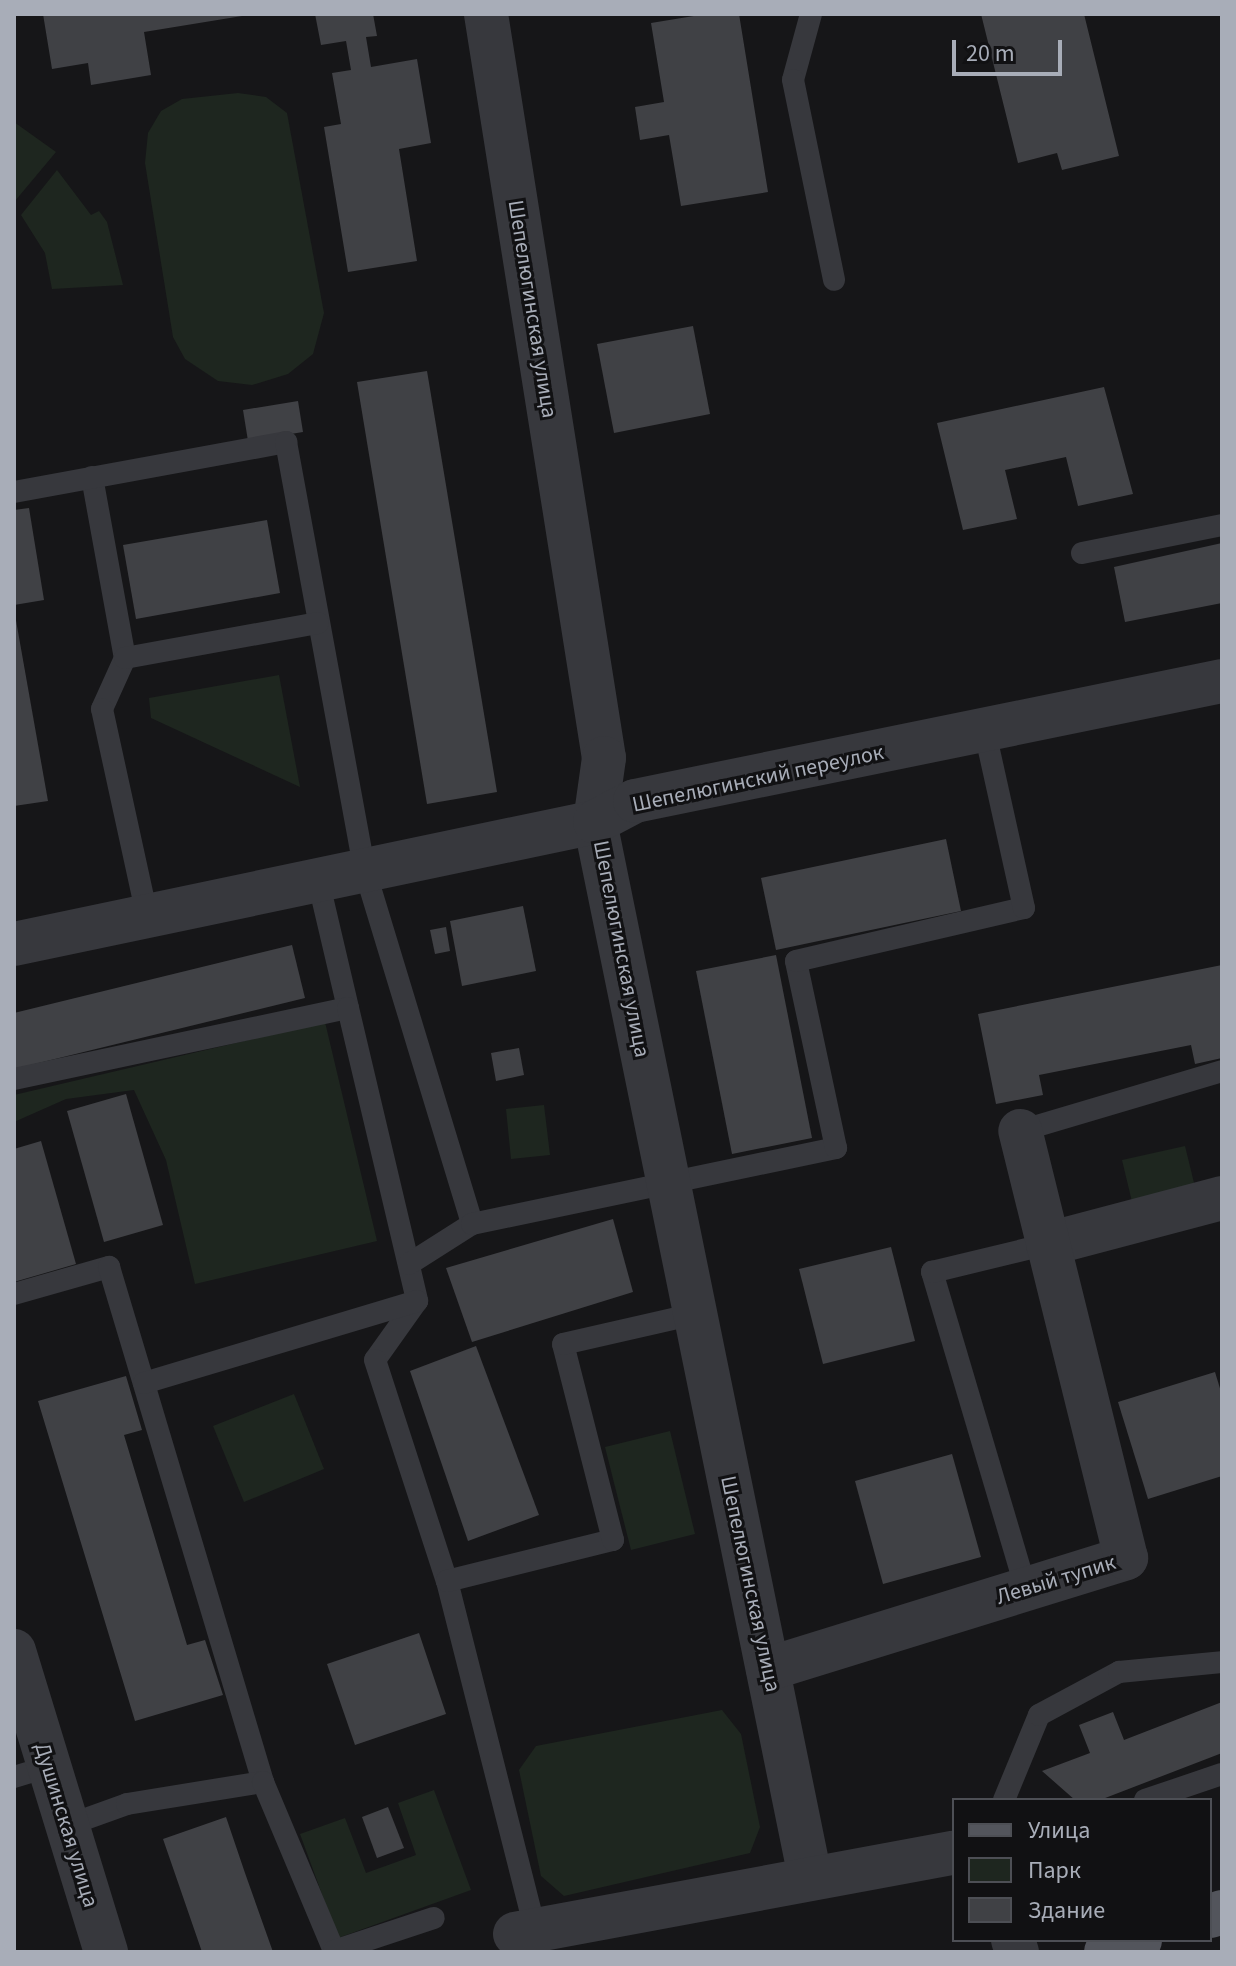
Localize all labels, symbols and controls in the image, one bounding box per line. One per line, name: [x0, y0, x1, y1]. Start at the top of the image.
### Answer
scale bar: [956, 24, 1066, 74]
text: 20 m: [966, 36, 1015, 71]
street label: Шепелюгинская улица: [502, 198, 562, 420]
street label: Шепелюгинский переулок: [630, 739, 886, 819]
street label: Шепелюгинская улица: [587, 838, 655, 1060]
street label: Шепелюгинская улица: [714, 1474, 786, 1694]
street label: Левый тупик: [993, 1549, 1119, 1611]
street label: Душинская улица: [28, 1739, 104, 1911]
legend: [952, 1798, 1212, 1942]
text: Улица: [1028, 1813, 1090, 1848]
text: Парк: [1028, 1853, 1081, 1888]
text: Здание: [1028, 1893, 1105, 1928]

